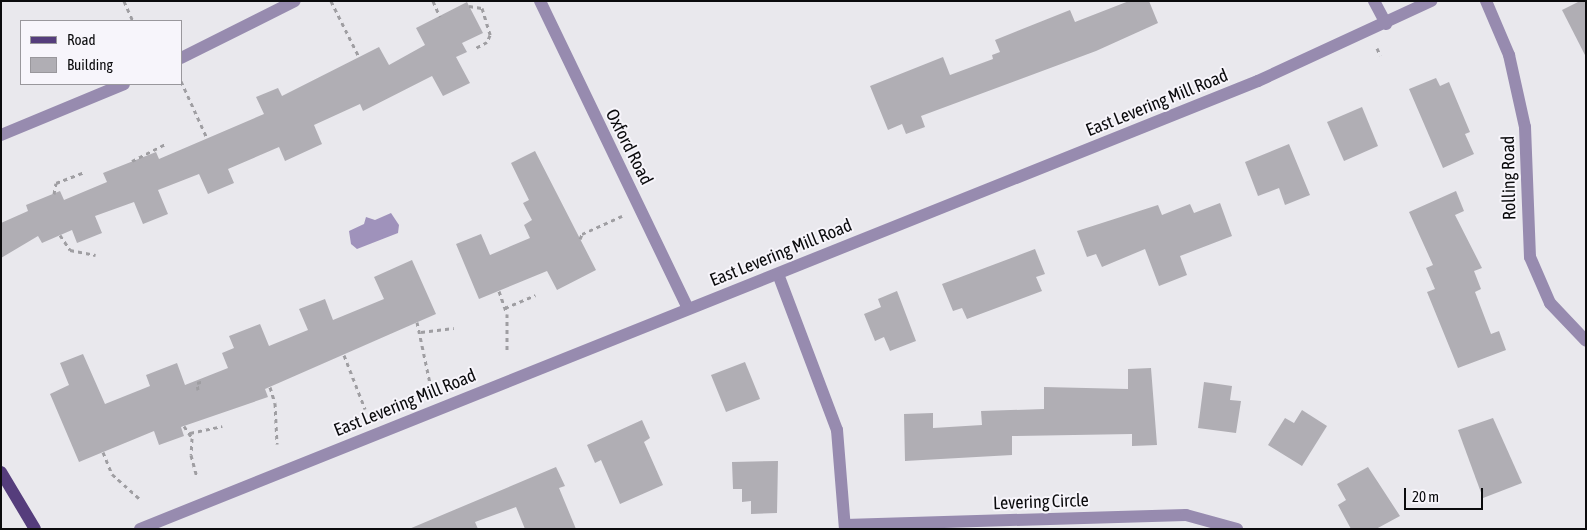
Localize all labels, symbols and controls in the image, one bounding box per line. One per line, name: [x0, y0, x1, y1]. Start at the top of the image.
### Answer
legend: [20, 20, 182, 85]
text: Road: [67, 31, 96, 48]
text: Building: [67, 56, 113, 73]
street label: East Levering Mill Road: [1083, 65, 1231, 141]
street label: Oxford Road: [601, 106, 657, 188]
street label: Rolling Road: [1497, 136, 1521, 220]
street label: East Levering Mill Road: [707, 215, 855, 291]
street label: East Levering Mill Road: [331, 365, 479, 441]
scale bar: [1407, 478, 1486, 510]
text: 20 m: [1412, 488, 1439, 505]
street label: Levering Circle: [993, 490, 1089, 514]

